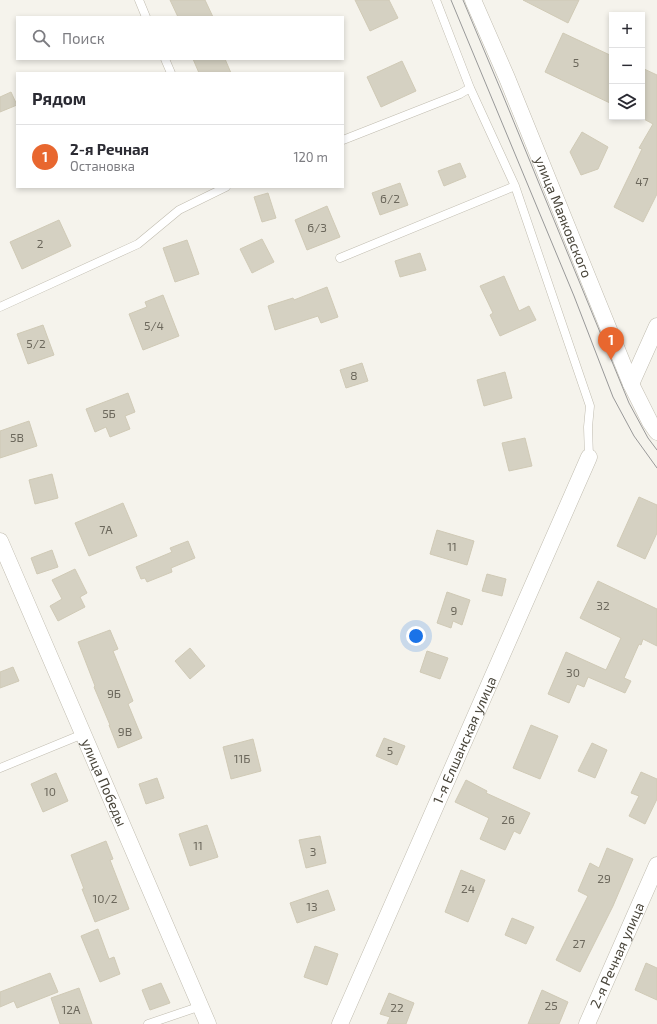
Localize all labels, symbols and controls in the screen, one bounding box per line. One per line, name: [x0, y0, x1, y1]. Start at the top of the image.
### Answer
map controls: [609, 12, 645, 120]
button: +: [609, 12, 645, 48]
search box: [16, 16, 344, 60]
icon: search: [30, 27, 52, 49]
text: Поиск: [62, 29, 105, 47]
button: −: [609, 48, 645, 84]
house number: 5: [573, 55, 579, 69]
button: layers: [609, 84, 645, 120]
text: Рядом: [32, 88, 86, 108]
text: 2-я Речная: [70, 140, 149, 158]
text: 1: [42, 149, 48, 165]
text: 120 m: [293, 149, 328, 165]
street label: улица Маяковского: [532, 153, 596, 280]
text: Остановка: [70, 158, 135, 174]
house number: 47: [635, 174, 649, 188]
house number: 6/2: [380, 191, 400, 205]
house number: 6/3: [307, 220, 327, 234]
house number: 2: [37, 236, 44, 250]
house number: 5/4: [144, 318, 164, 332]
pin: 1: [598, 327, 624, 360]
house number: 5/2: [26, 336, 46, 350]
house number: 8: [350, 368, 358, 382]
house number: 5Б: [102, 406, 116, 420]
house number: 5В: [10, 430, 24, 444]
house number: 7А: [99, 522, 113, 536]
house number: 11: [447, 539, 457, 553]
house number: 32: [596, 598, 610, 612]
house number: 9: [451, 603, 458, 617]
your location: [406, 626, 426, 646]
house number: 30: [566, 665, 580, 679]
street label: 1-я Елшанская улица: [429, 674, 500, 806]
house number: 9Б: [107, 686, 121, 700]
house number: 9В: [118, 724, 132, 738]
street label: улица Победы: [78, 736, 131, 829]
house number: 5: [387, 743, 393, 757]
house number: 11Б: [234, 751, 250, 765]
house number: 10: [44, 784, 56, 798]
house number: 26: [501, 812, 515, 826]
house number: 11: [193, 838, 203, 852]
house number: 3: [310, 844, 316, 858]
house number: 29: [597, 871, 611, 885]
house number: 24: [461, 881, 475, 895]
house number: 10/2: [93, 891, 118, 905]
house number: 13: [306, 899, 318, 913]
street label: 2-я Речная улица: [586, 900, 647, 1011]
house number: 27: [573, 936, 585, 950]
house number: 25: [544, 998, 558, 1012]
house number: 22: [390, 1000, 404, 1014]
house number: 12А: [62, 1002, 81, 1016]

